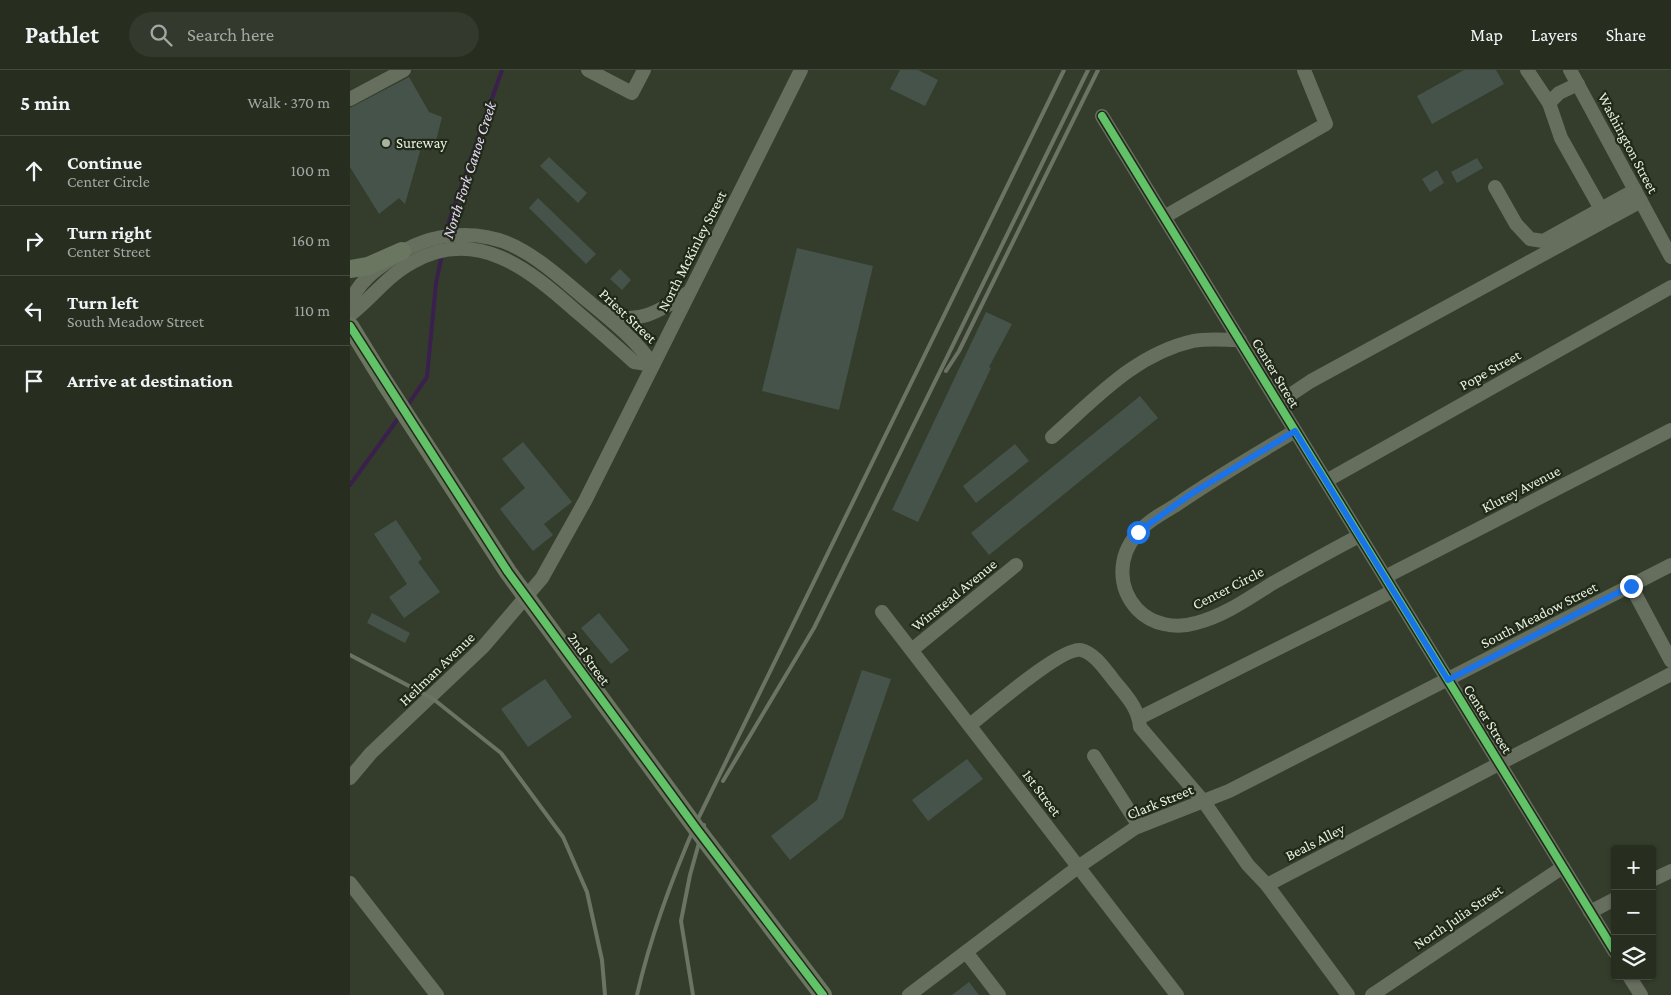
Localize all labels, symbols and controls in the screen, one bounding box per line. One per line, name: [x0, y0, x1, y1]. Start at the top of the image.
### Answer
search box: [129, 12, 479, 57]
text: Pathlet: [25, 21, 99, 48]
icon: search: [147, 21, 175, 49]
text: Search here: [187, 24, 274, 45]
text: Map: [1470, 25, 1503, 45]
text: Layers: [1531, 25, 1578, 45]
text: Share: [1606, 25, 1646, 45]
street label: Washington Street: [1594, 90, 1662, 197]
text: 5 min: [20, 91, 70, 115]
text: Walk · 370 m: [247, 94, 330, 111]
water label: North Fork Canoe Creek: [439, 99, 499, 241]
place label: Sureway: [396, 135, 447, 152]
marker: Sureway: [380, 137, 392, 149]
text: Continue: [67, 152, 142, 173]
icon: ahead: [20, 157, 48, 185]
text: 100 m: [291, 162, 330, 179]
text: Center Circle: [67, 173, 150, 190]
street label: North McKinley Street: [655, 187, 731, 314]
text: Turn right: [67, 222, 152, 243]
icon: right: [20, 227, 48, 255]
text: 160 m: [292, 232, 330, 249]
text: Center Street: [67, 243, 150, 260]
street label: Priest Street: [596, 286, 661, 347]
text: Turn left: [67, 292, 139, 313]
icon: left: [20, 297, 48, 325]
text: 110 m: [294, 302, 330, 319]
text: South Meadow Street: [67, 313, 204, 330]
street label: Center Street: [1249, 335, 1304, 412]
street label: Pope Street: [1457, 346, 1525, 394]
icon: arrive: [20, 367, 48, 395]
text: Arrive at destination: [67, 370, 233, 391]
street label: Klutey Avenue: [1479, 462, 1564, 517]
route start: [1127, 521, 1150, 544]
street label: Winstead Avenue: [908, 556, 1000, 634]
street label: Center Circle: [1190, 563, 1267, 613]
route end: [1620, 575, 1643, 598]
street label: South Meadow Street: [1478, 578, 1601, 651]
street label: Heilman Avenue: [396, 629, 478, 709]
street label: 2nd Street: [565, 630, 614, 689]
street label: Center Street: [1461, 682, 1516, 757]
street label: 1st Street: [1019, 767, 1065, 820]
street label: Clark Street: [1125, 781, 1196, 823]
street label: Beals Alley: [1283, 820, 1348, 865]
map controls: [1611, 845, 1656, 980]
button: +: [1611, 845, 1656, 890]
street label: North Julia Street: [1411, 881, 1507, 953]
button: −: [1611, 890, 1656, 935]
button: layers: [1611, 935, 1656, 980]

